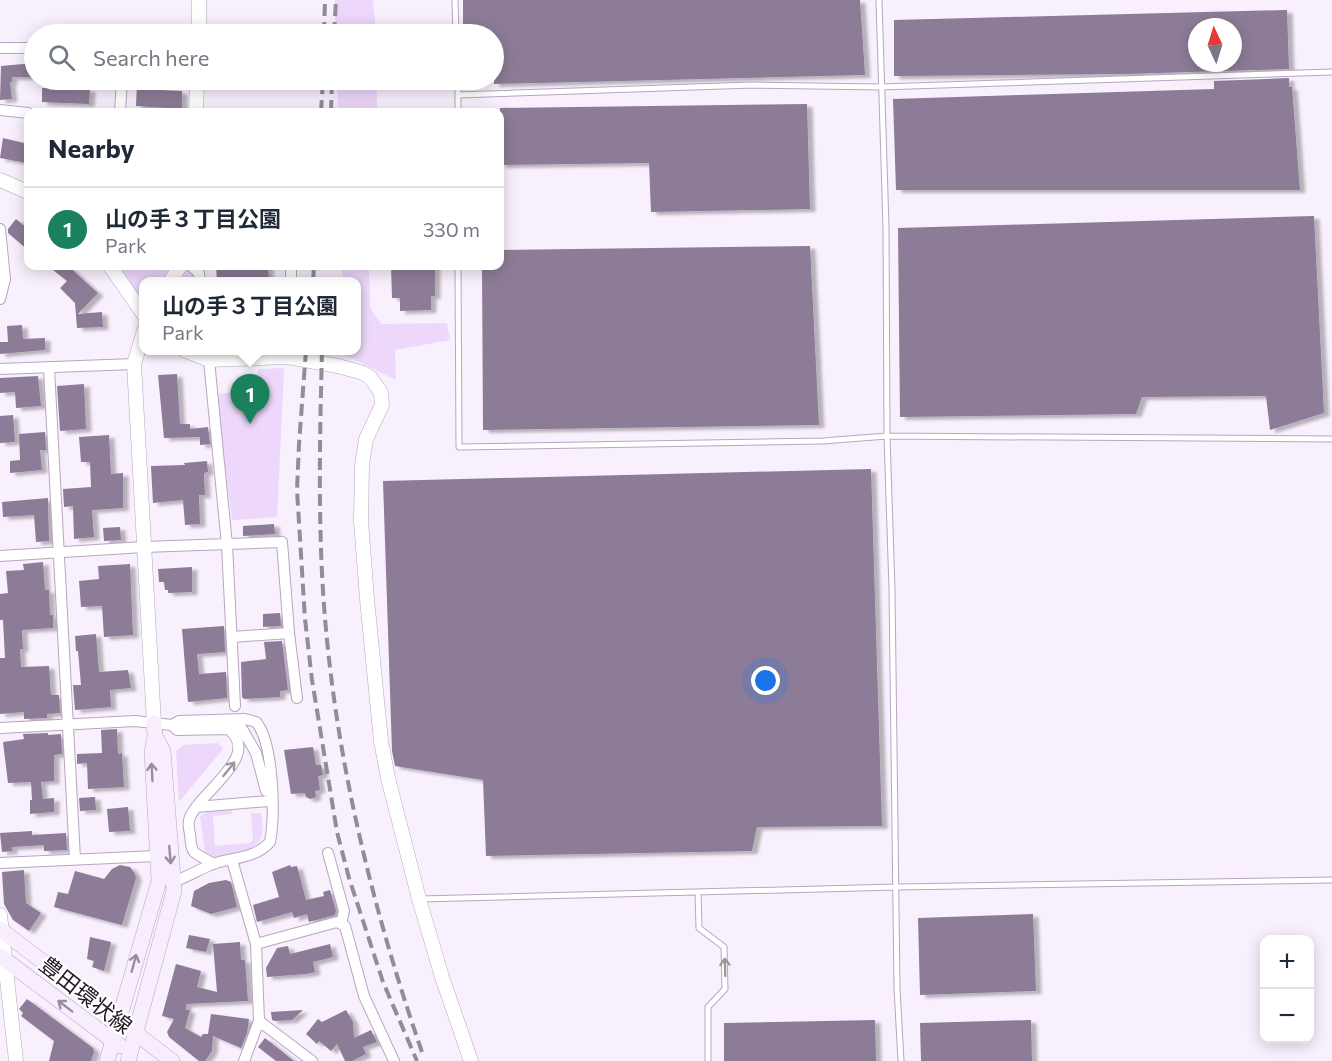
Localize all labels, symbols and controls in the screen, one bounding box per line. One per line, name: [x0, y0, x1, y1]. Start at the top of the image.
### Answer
north arrow: [1188, 18, 1242, 72]
search box: [24, 24, 504, 90]
icon: search: [45, 41, 78, 74]
text: Search here: [93, 44, 209, 71]
text: Nearby: [48, 132, 135, 163]
text: 山の手３丁目公園: [105, 205, 281, 232]
text: 1: [63, 217, 72, 241]
text: 330 m: [423, 217, 480, 241]
text: Park: [105, 233, 147, 257]
popup: [139, 277, 361, 355]
text: 山の手３丁目公園: [162, 292, 338, 319]
text: Park: [162, 320, 204, 344]
pin: 1: [230, 374, 270, 424]
your location: [751, 666, 780, 695]
one-way arrow: [222, 761, 235, 777]
one-way arrow: [147, 763, 158, 783]
one-way arrow: [165, 845, 176, 865]
map controls: [1260, 935, 1314, 1043]
button: +: [1260, 935, 1314, 989]
street label: 豊田環状線: [35, 950, 138, 1039]
one-way arrow: [129, 954, 141, 973]
one-way arrow: [719, 958, 730, 978]
button: −: [1260, 989, 1314, 1043]
one-way arrow: [58, 1000, 74, 1012]

